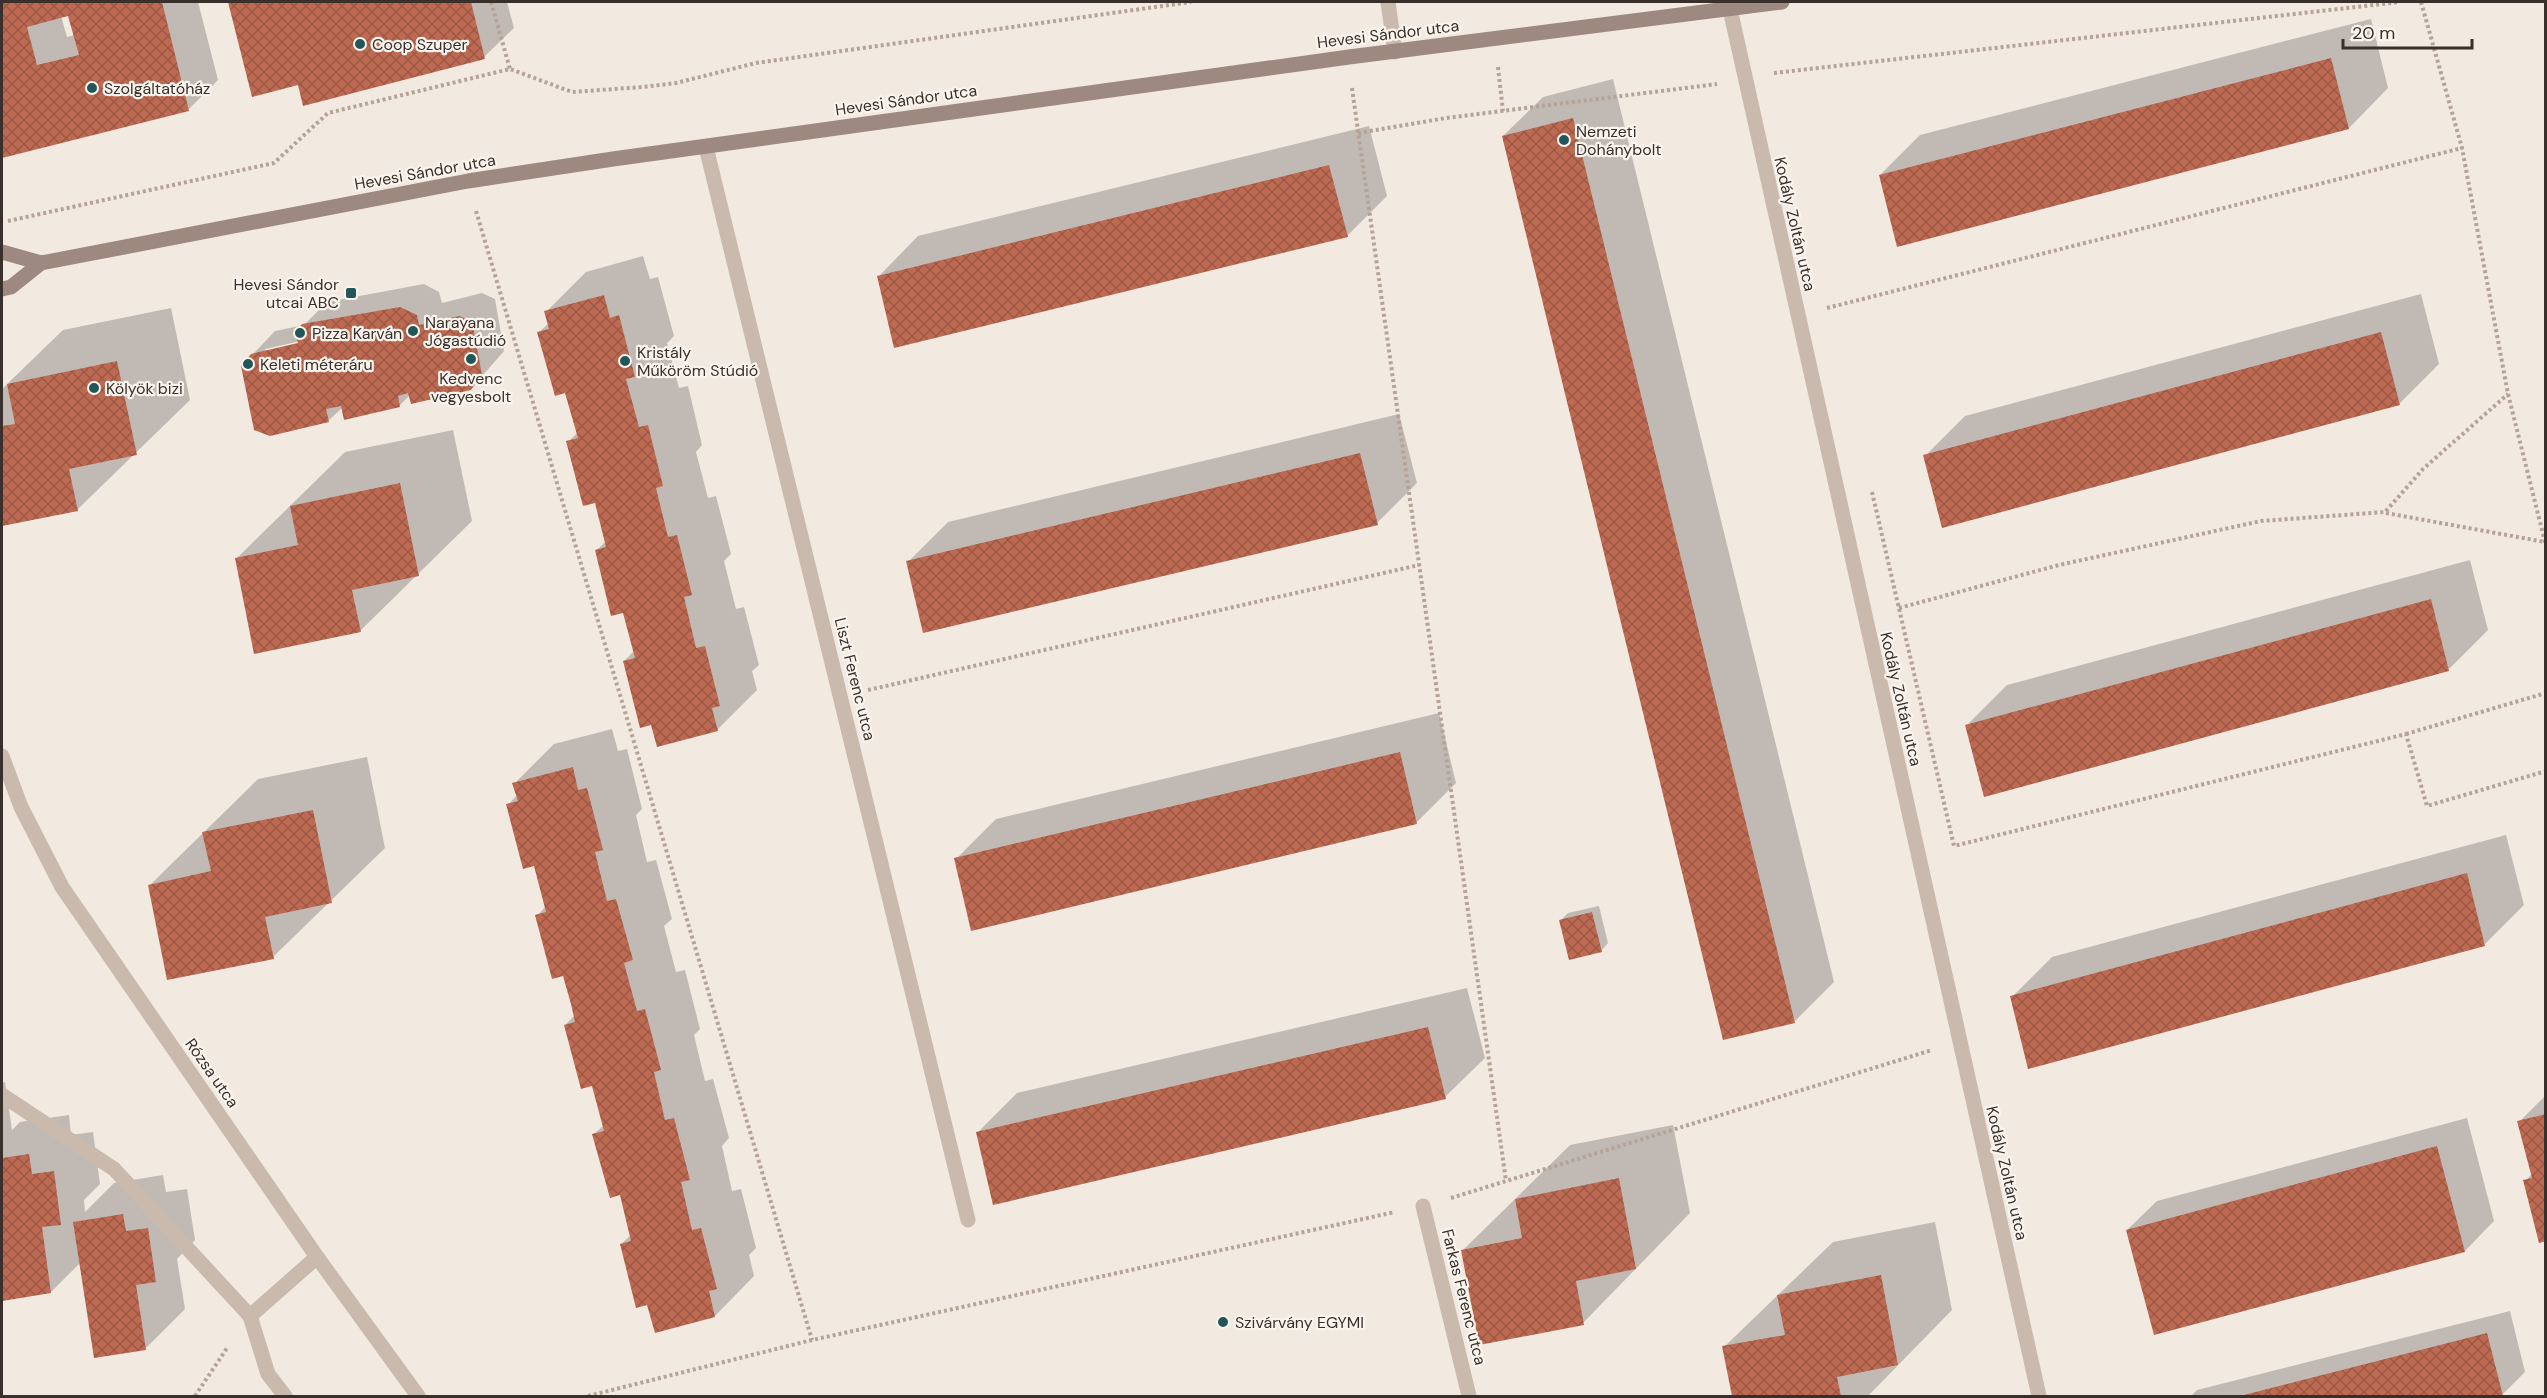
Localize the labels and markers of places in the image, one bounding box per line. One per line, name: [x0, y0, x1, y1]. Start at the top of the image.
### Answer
place label: Coop Szuper: [372, 34, 468, 55]
marker: Coop Szuper: [353, 37, 367, 51]
place label: Szolgáltatóház: [104, 78, 210, 99]
marker: Szolgáltatóház: [85, 81, 99, 95]
place label: Nemzeti Dohánybolt: [1576, 121, 1662, 160]
marker: Nemzeti Dohánybolt: [1557, 133, 1571, 147]
place label: Hevesi Sándor utcai ABC: [233, 274, 339, 313]
marker: Hevesi Sándor utcai ABC: [344, 286, 358, 300]
place label: Narayana Jógastúdió: [425, 312, 506, 351]
place label: Pizza Karván: [312, 323, 402, 344]
marker: Narayana Jógastúdió: [406, 324, 420, 338]
marker: Pizza Karván: [293, 326, 307, 340]
place label: Kristály Műköröm Stúdió: [637, 342, 758, 381]
marker: Kedvenc vegyesbolt: [464, 352, 478, 366]
place label: Keleti méteráru: [260, 354, 373, 375]
marker: Kristály Műköröm Stúdió: [618, 354, 632, 368]
marker: Keleti méteráru: [241, 357, 255, 371]
place label: Kedvenc vegyesbolt: [431, 368, 511, 407]
place label: Kölyök bizi: [106, 378, 183, 399]
marker: Kölyök bizi: [87, 381, 101, 395]
place label: Szivárvány EGYMI: [1235, 1312, 1364, 1333]
marker: Szivárvány EGYMI: [1216, 1315, 1230, 1329]

